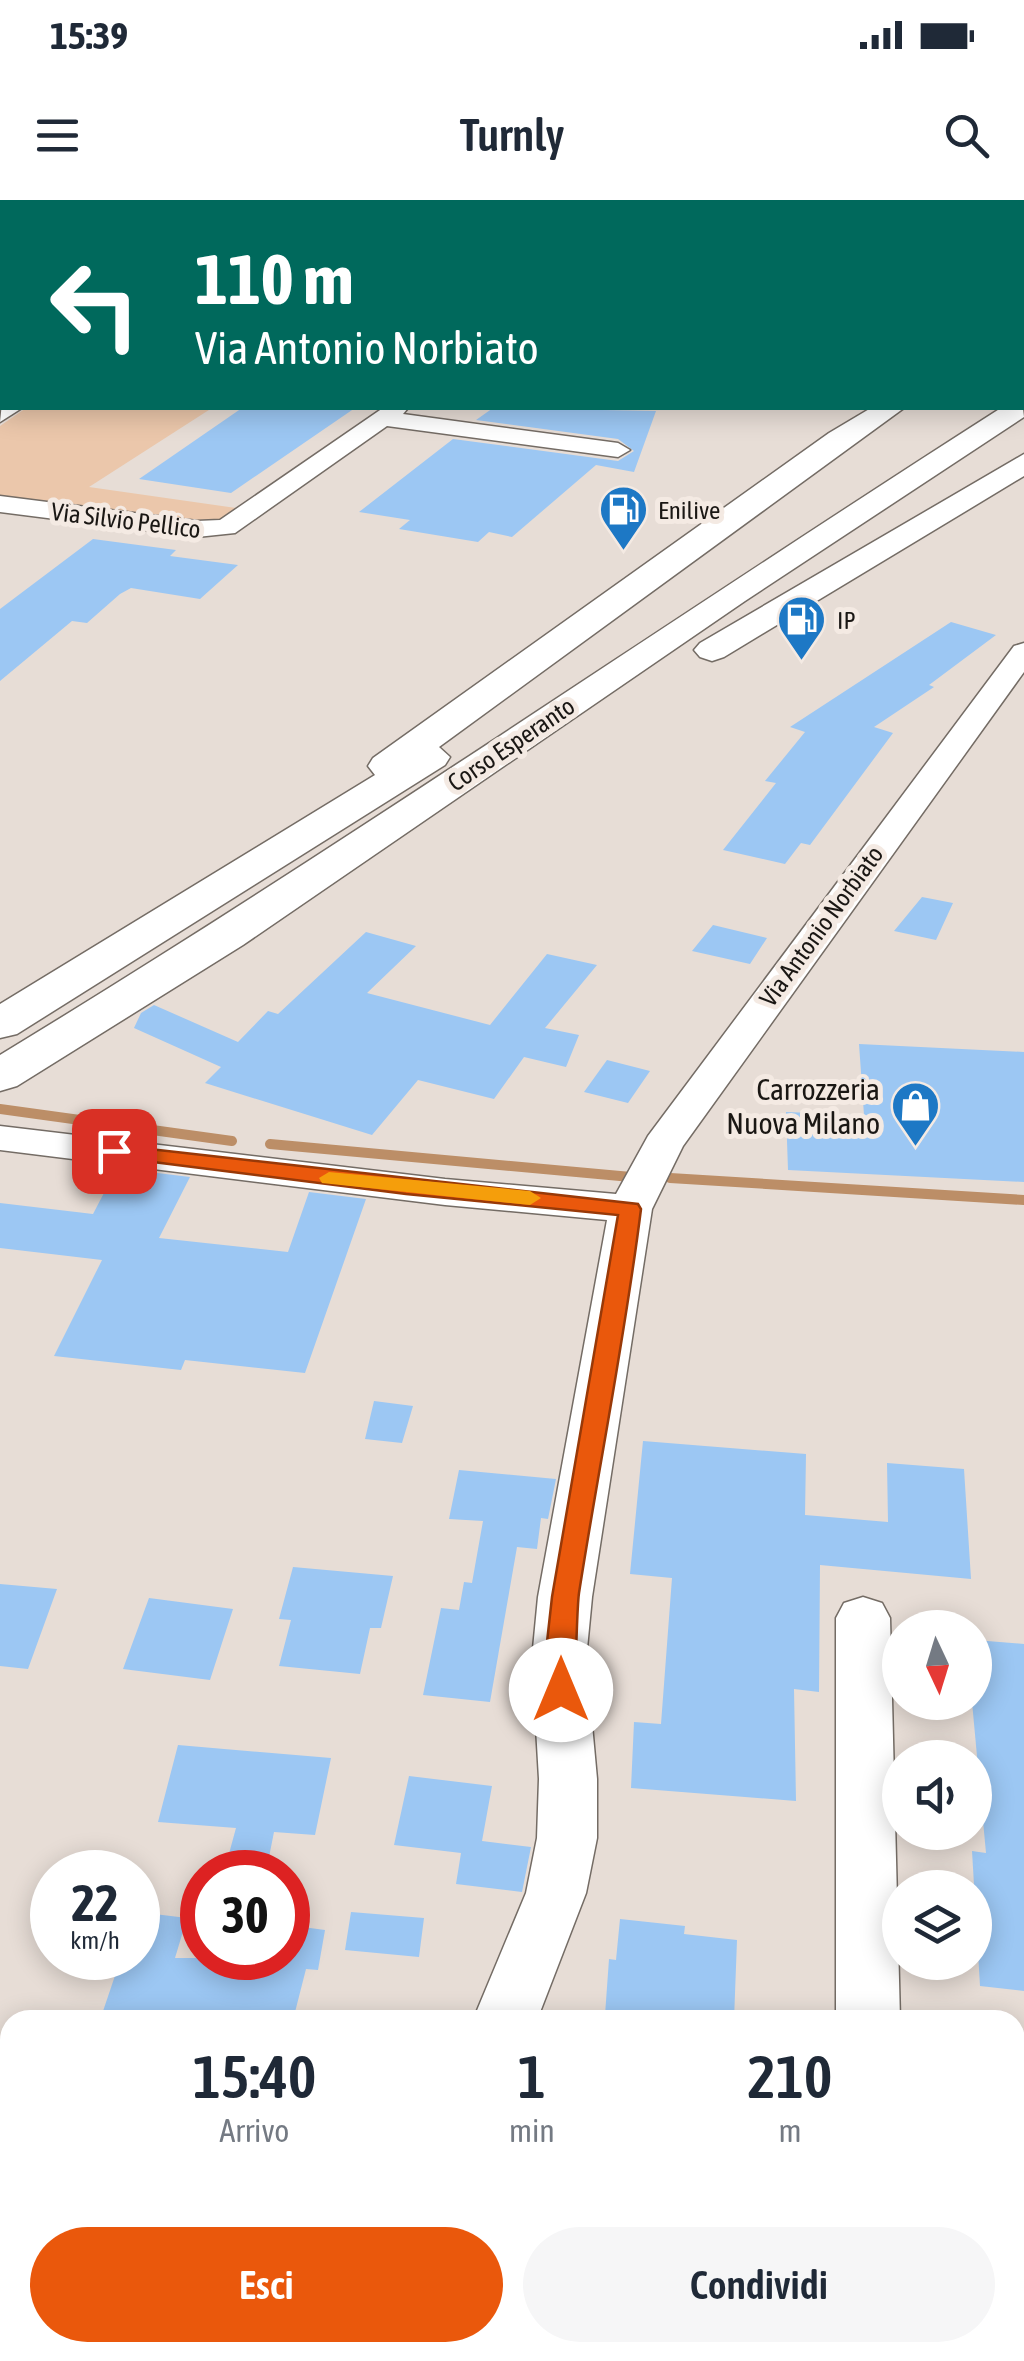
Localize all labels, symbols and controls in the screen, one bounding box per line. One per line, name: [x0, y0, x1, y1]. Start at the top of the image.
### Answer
text: 15:39: [50, 14, 128, 57]
icon: menu: [30, 108, 85, 163]
icon: search: [939, 108, 994, 163]
text: Turnly: [460, 109, 564, 161]
text: 110 m: [195, 239, 354, 319]
icon: left: [30, 240, 160, 370]
text: Via Antonio Norbiato: [195, 322, 539, 374]
fuel station icon: Enilive: [597, 484, 649, 552]
place label: Enilive: [658, 496, 720, 524]
street label: Via Silvio Pellico: [50, 497, 202, 543]
fuel station icon: IP: [776, 594, 828, 662]
place label: IP: [837, 606, 856, 634]
street label: Corso Esperanto: [442, 691, 580, 797]
street label: Via Antonio Norbiato: [754, 841, 888, 1011]
place label: Carrozzeria Nuova Milano: [726, 1072, 880, 1140]
shop icon: Carrozzeria Nuova Milano: [889, 1080, 941, 1148]
pin: [72, 1109, 157, 1194]
icon: arrive: [87, 1124, 142, 1179]
north arrow: [882, 1610, 992, 1720]
map controls: [882, 1610, 992, 1980]
position arrow: [509, 1638, 613, 1742]
button: sound: [882, 1740, 992, 1850]
speed limit sign: 30: [180, 1850, 310, 1980]
button: layers: [882, 1870, 992, 1980]
text: 22: [71, 1874, 118, 1932]
text: km/h: [70, 1926, 120, 1954]
text: 15:40: [193, 2042, 316, 2111]
text: 1: [518, 2042, 546, 2111]
text: 210: [748, 2042, 832, 2111]
text: Arrivo: [220, 2112, 289, 2149]
text: min: [509, 2112, 555, 2149]
text: m: [778, 2112, 801, 2149]
button: Esci: [30, 2227, 503, 2342]
button: Condividi: [523, 2227, 995, 2342]

